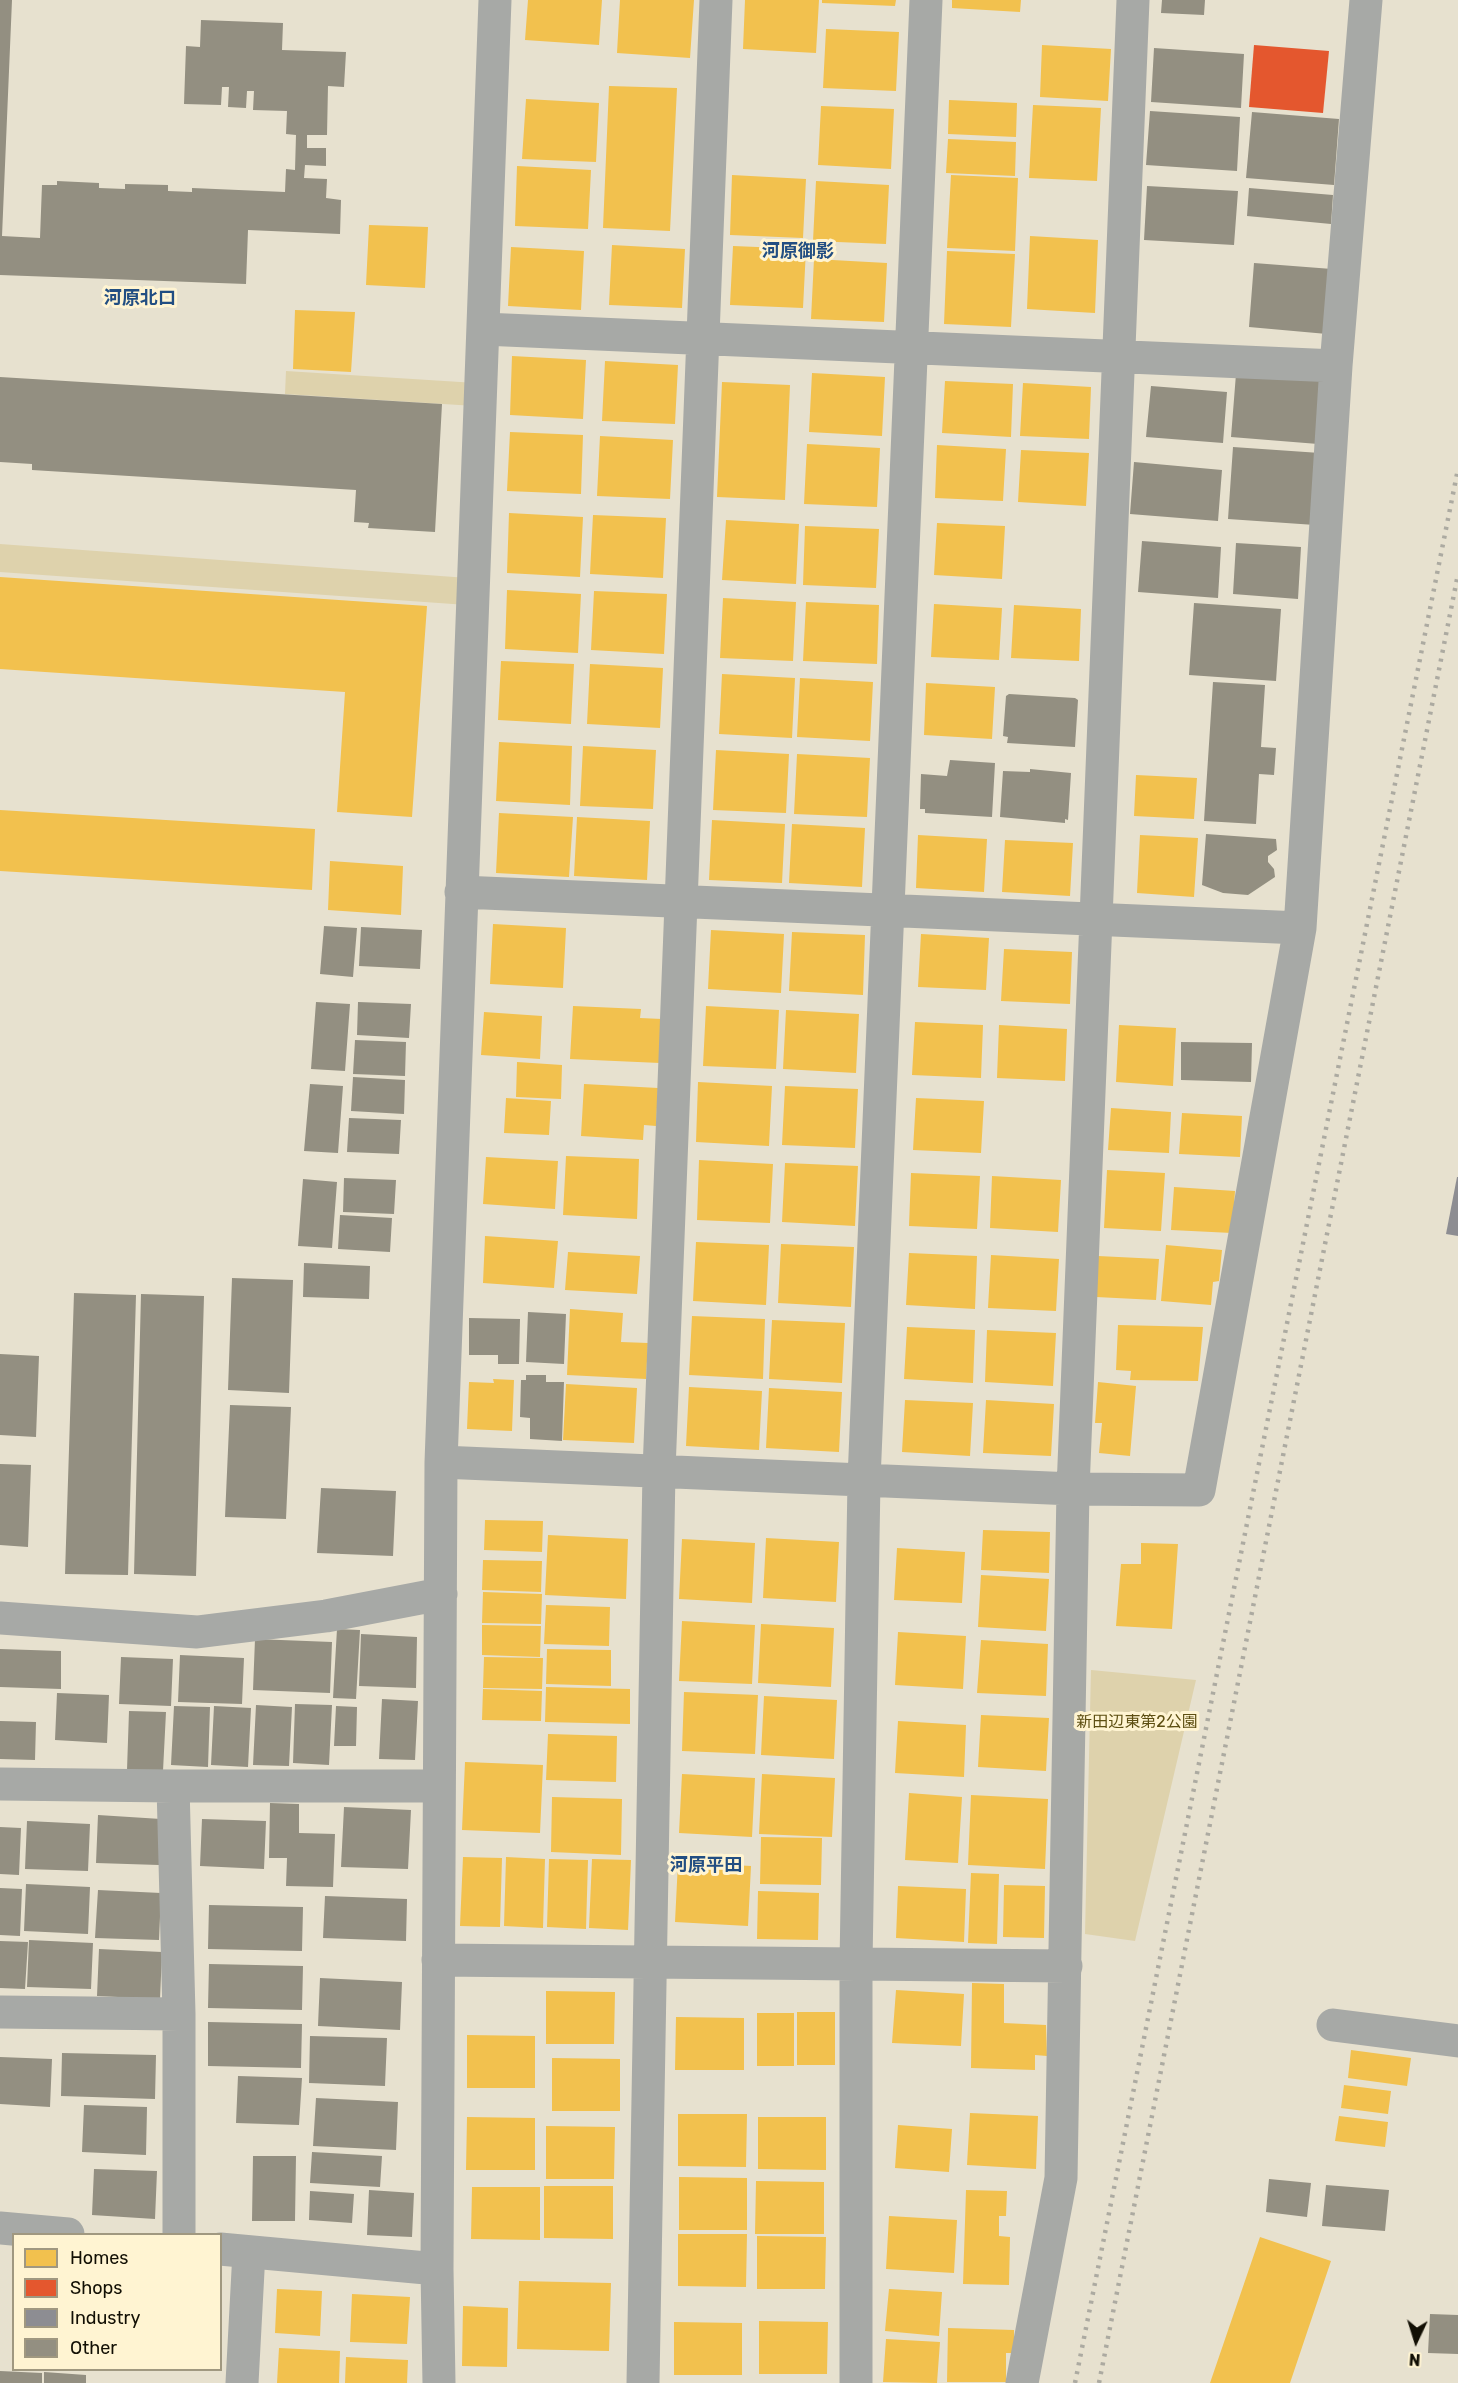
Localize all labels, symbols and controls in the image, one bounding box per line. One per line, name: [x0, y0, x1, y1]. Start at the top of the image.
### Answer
district label: 河原御影: [762, 241, 834, 263]
district label: 河原北口: [104, 288, 176, 310]
park label: 新田辺東第2公園: [1076, 1712, 1198, 1732]
district label: 河原平田: [670, 1855, 742, 1877]
legend: [12, 2233, 222, 2371]
text: Homes: [70, 2247, 128, 2269]
text: Shops: [70, 2277, 122, 2299]
text: Industry: [70, 2307, 140, 2329]
north arrow: [1386, 2311, 1446, 2371]
text: Other: [70, 2337, 117, 2359]
text: N: [1408, 2350, 1421, 2369]

